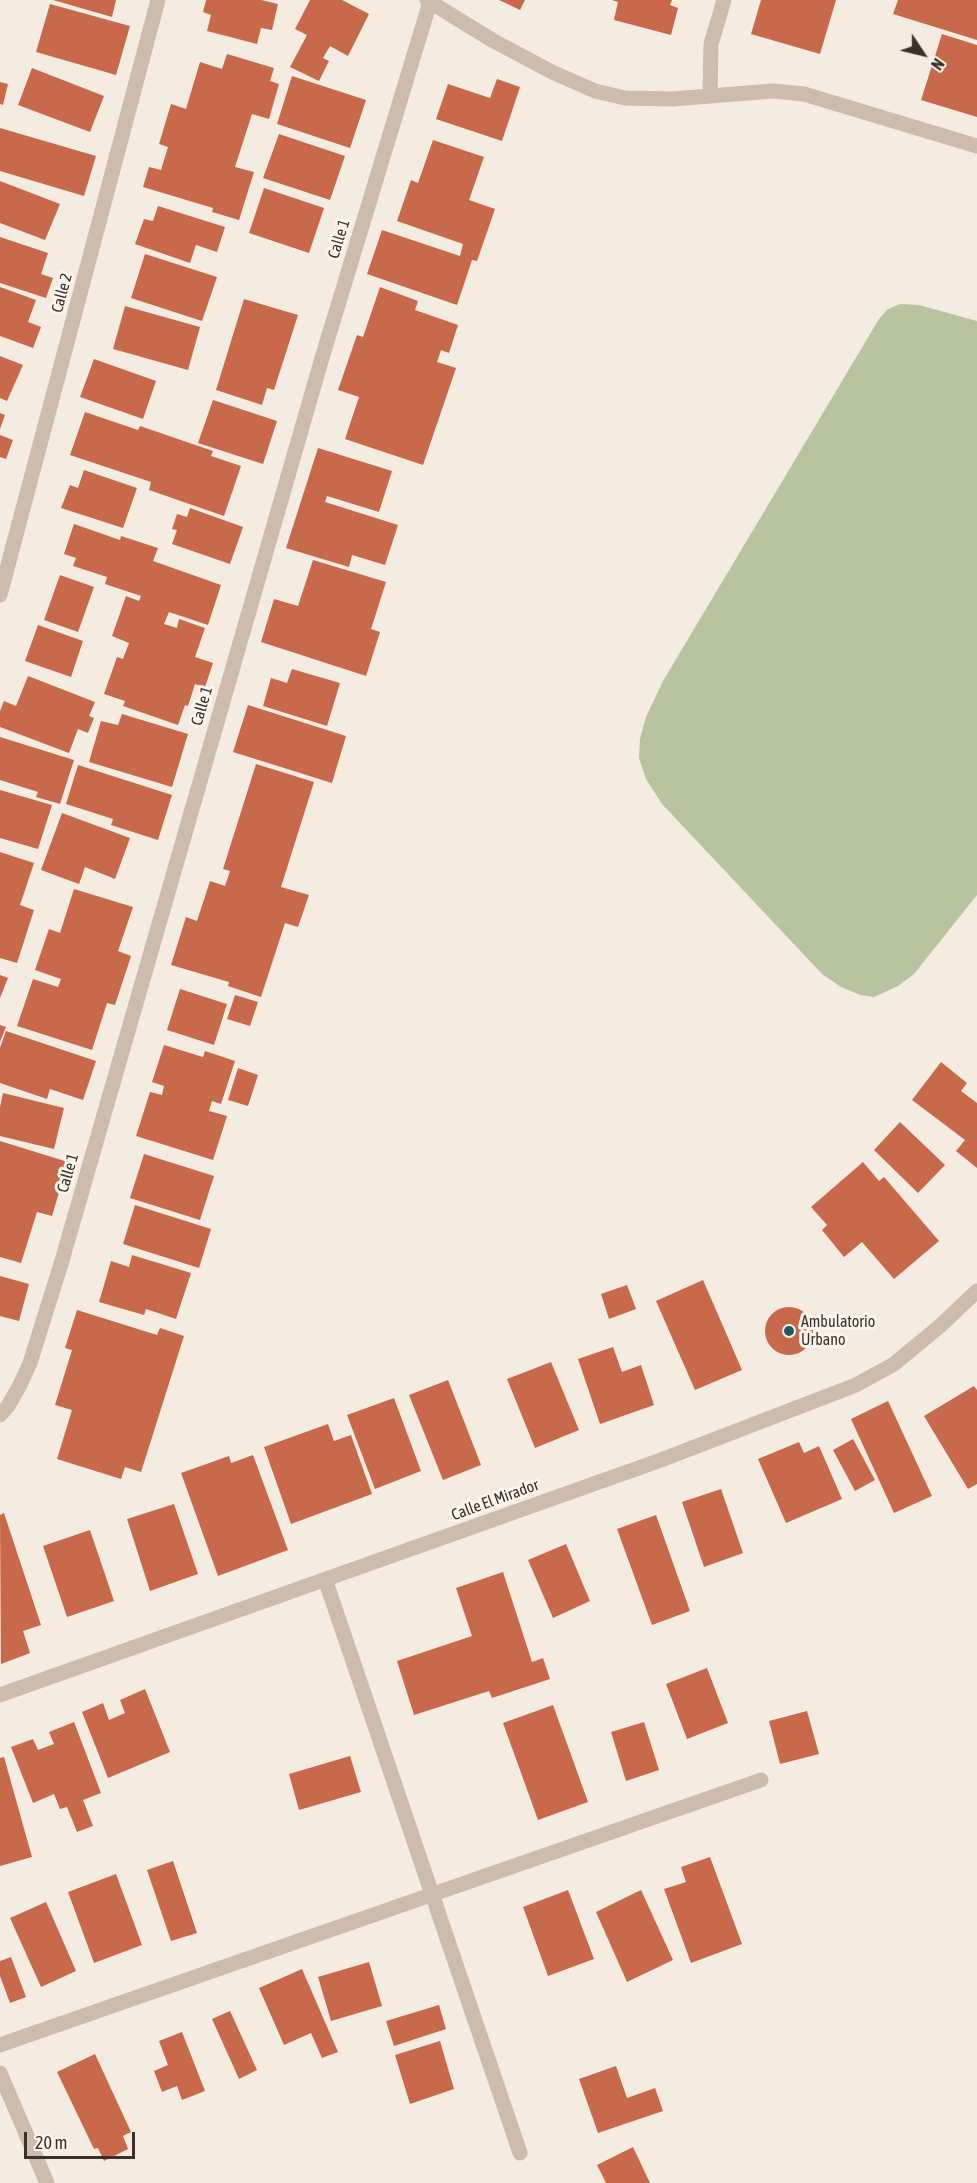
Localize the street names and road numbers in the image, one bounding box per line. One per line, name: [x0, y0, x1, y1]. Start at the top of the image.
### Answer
street label: Calle 1: [324, 217, 354, 261]
street label: Calle 2: [48, 271, 76, 315]
street label: Calle 1: [187, 684, 217, 728]
street label: Calle 1: [53, 1151, 83, 1195]
street label: Calle El Mirador: [449, 1475, 541, 1525]

